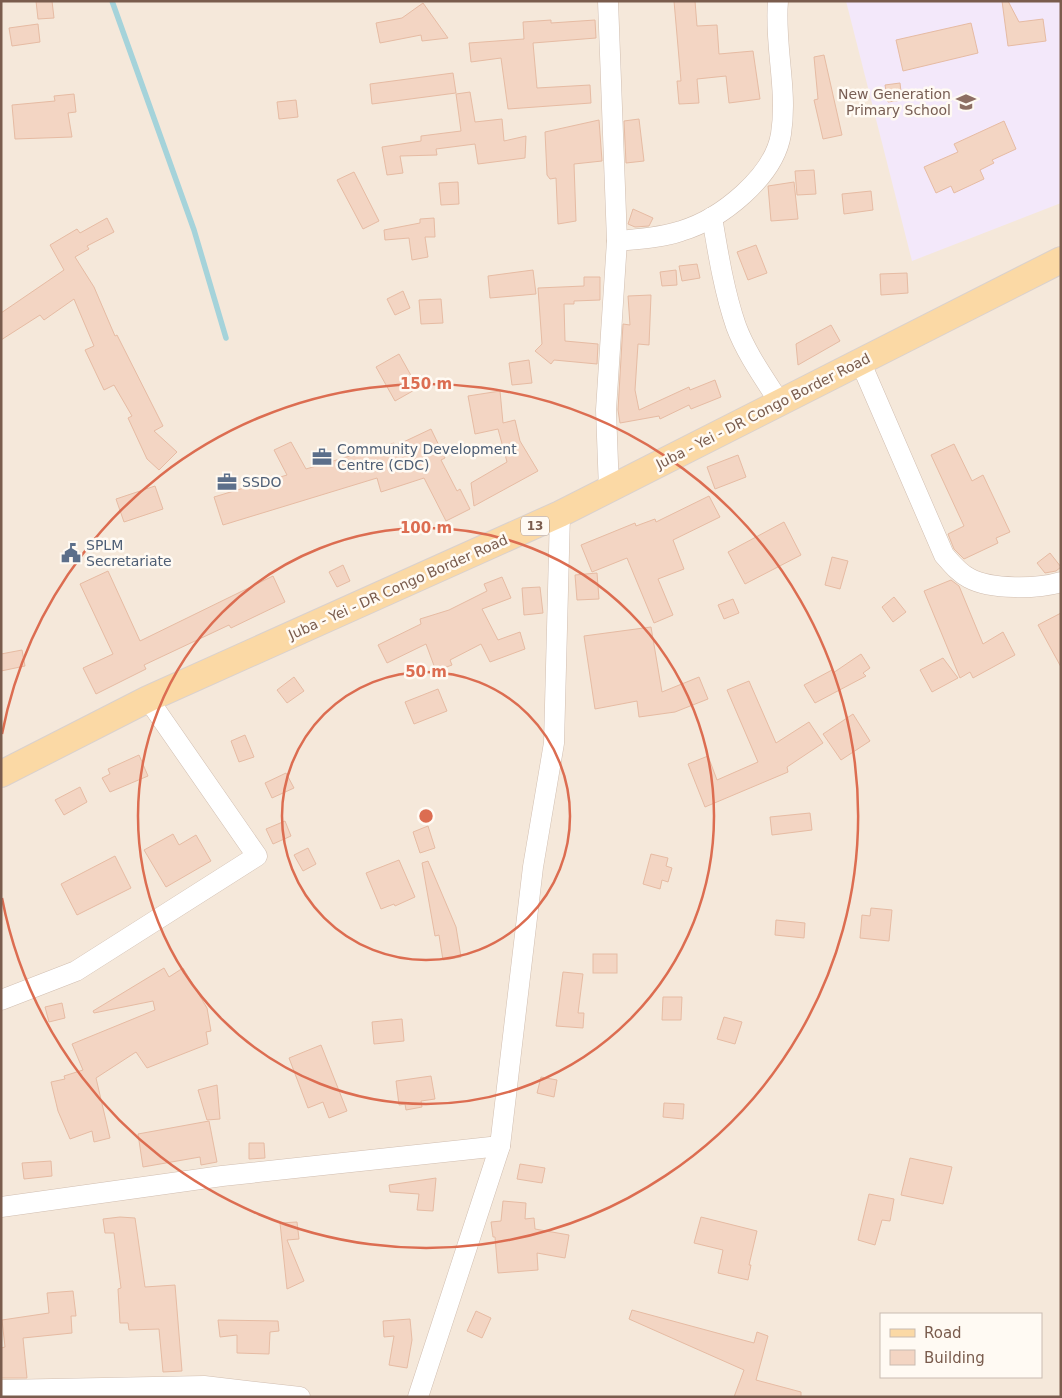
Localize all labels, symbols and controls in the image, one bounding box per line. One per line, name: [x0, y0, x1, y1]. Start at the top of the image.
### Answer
place label: New Generation Primary School: [838, 86, 951, 118]
school or university icon: New Generation Primary School: [955, 91, 977, 113]
street label: Juba - Yei - DR Congo Border Road: [652, 350, 873, 473]
text: 150 m: [400, 375, 452, 393]
place label: Community Development Centre (CDC): [337, 441, 517, 473]
office icon: Community Development Centre (CDC): [311, 446, 333, 468]
office icon: SSDO: [216, 471, 238, 493]
place label: SSDO: [242, 474, 282, 490]
road number: 13: [521, 516, 549, 536]
text: 100 m: [400, 519, 452, 537]
street label: Juba - Yei - DR Congo Border Road: [285, 531, 510, 643]
place label: SPLM Secretariate: [86, 537, 172, 569]
public building icon: SPLM Secretariate: [60, 542, 82, 564]
text: 50 m: [405, 663, 447, 681]
centre of rings: [417, 807, 435, 825]
legend: [880, 1313, 1042, 1378]
text: Road: [924, 1324, 962, 1342]
text: Building: [924, 1349, 985, 1367]

